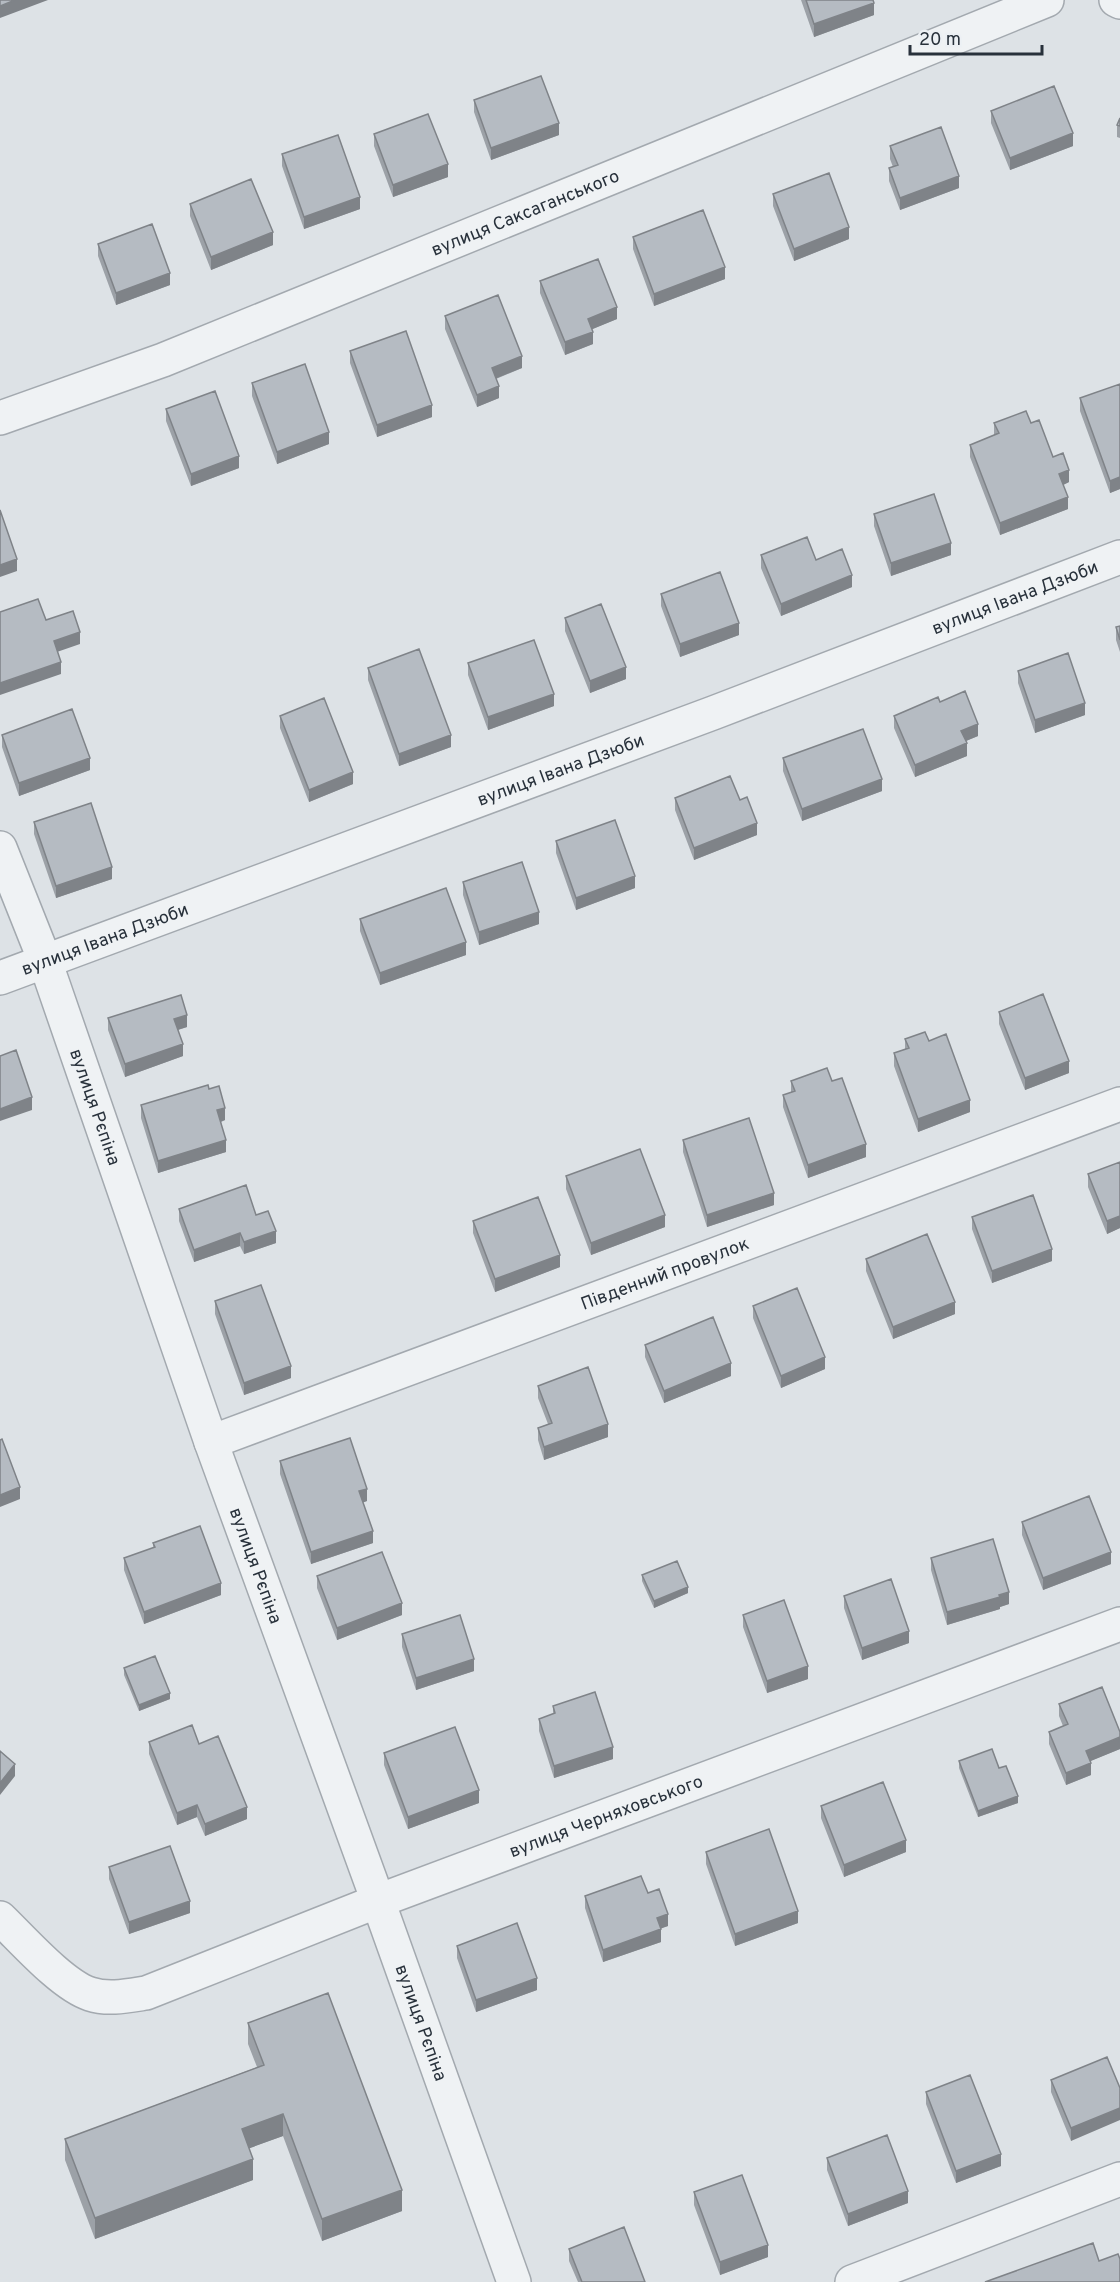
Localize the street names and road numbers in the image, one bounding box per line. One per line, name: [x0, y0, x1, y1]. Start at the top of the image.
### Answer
street label: вулиця Саксаганського: [428, 165, 623, 262]
street label: вулиця Івана Дзюби: [929, 556, 1102, 641]
street label: вулиця Івана Дзюби: [474, 730, 648, 813]
street label: вулиця Івана Дзюби: [19, 899, 192, 982]
street label: вулиця Рєпіна: [63, 1046, 125, 1169]
street label: Південний провулок: [578, 1233, 753, 1316]
street label: вулиця Рєпіна: [223, 1505, 286, 1627]
street label: вулиця Черняховського: [506, 1771, 707, 1864]
street label: вулиця Рєпіна: [389, 1962, 451, 2084]

